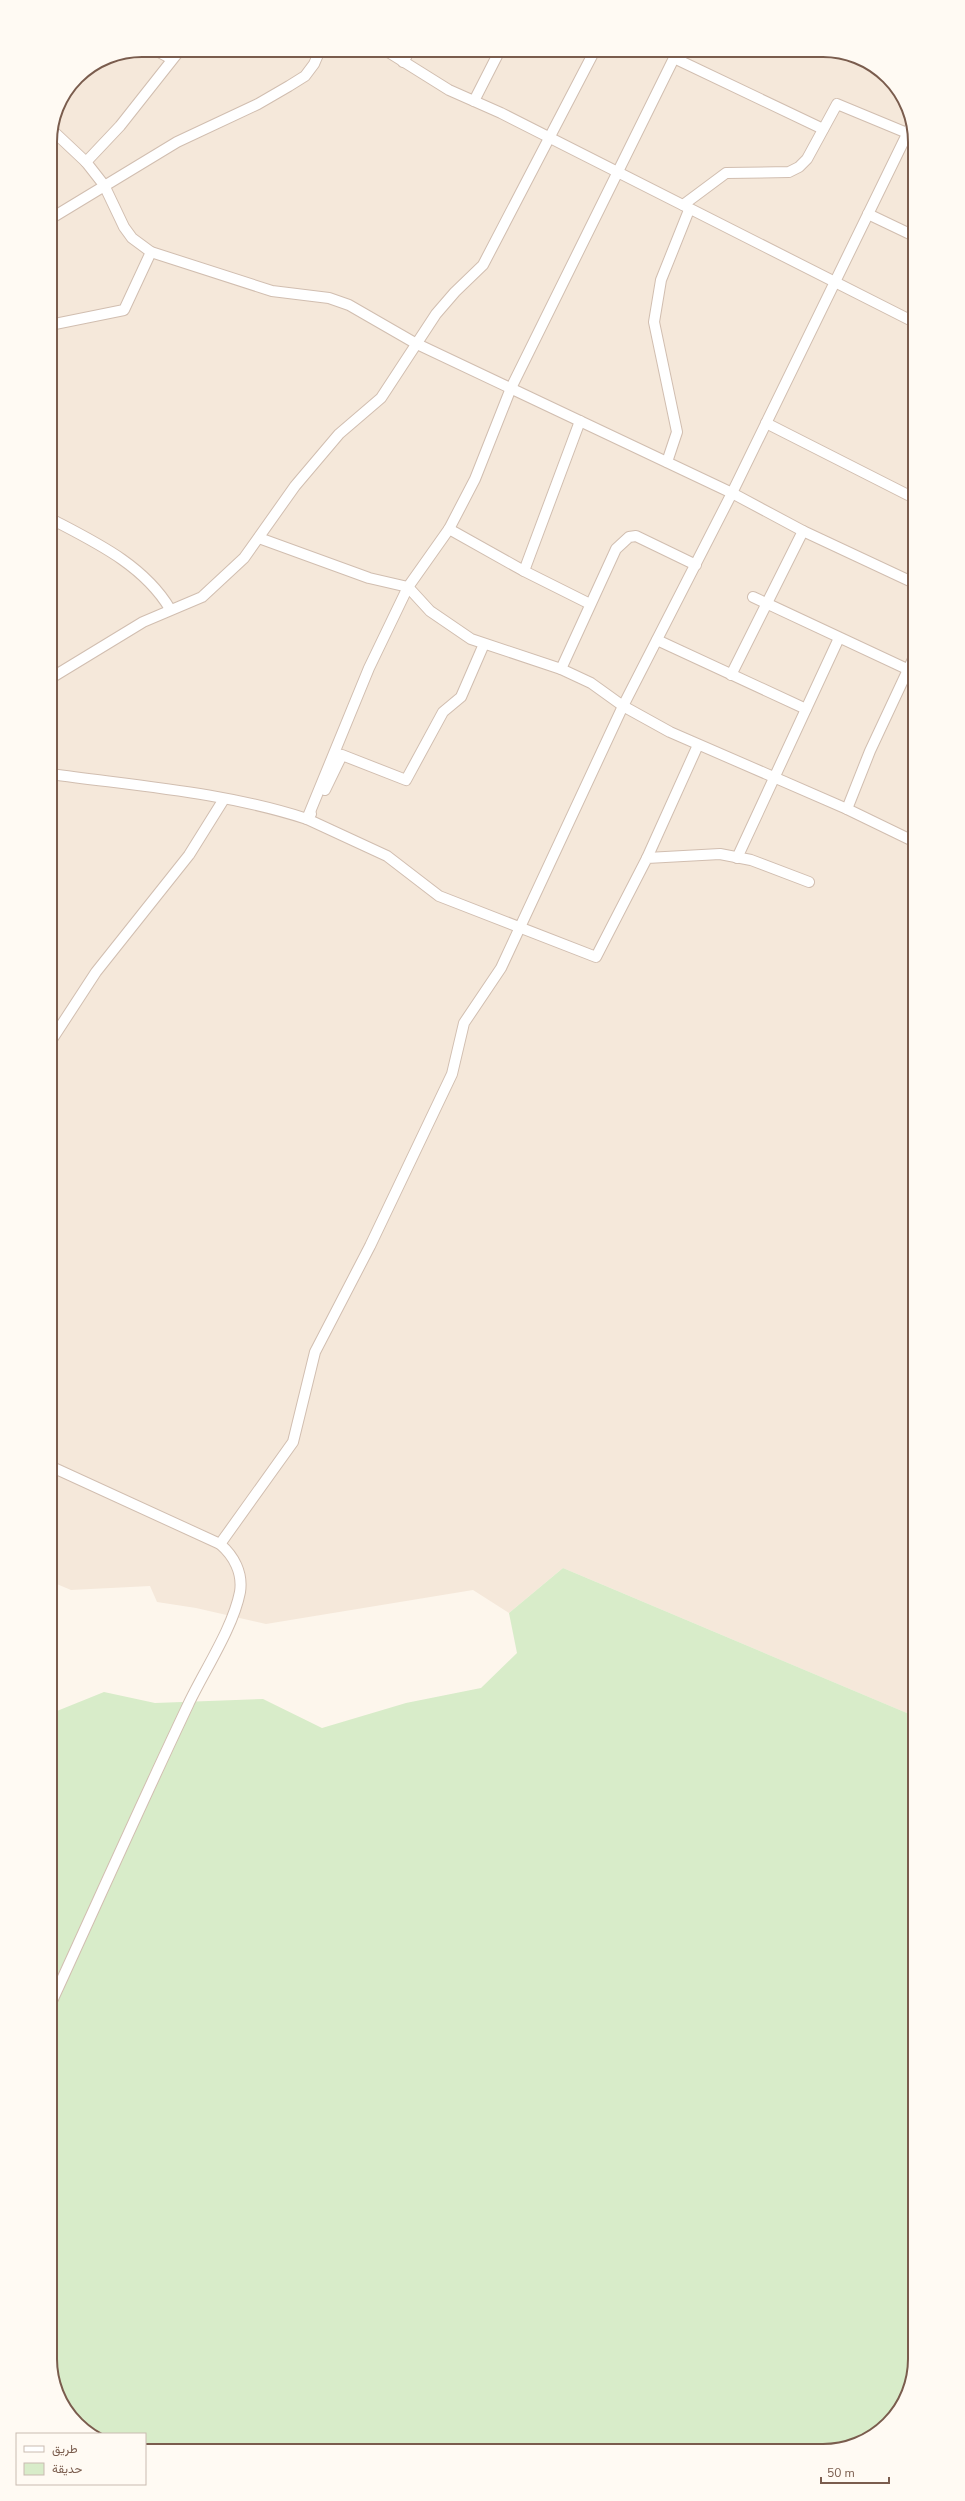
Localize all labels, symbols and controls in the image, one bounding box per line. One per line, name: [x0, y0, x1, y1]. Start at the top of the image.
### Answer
legend: [16, 2433, 146, 2485]
text: طريق: [52, 2441, 78, 2457]
scale bar: [821, 2459, 889, 2485]
text: حديقة: [52, 2461, 82, 2477]
text: 50 m: [827, 2465, 855, 2481]

